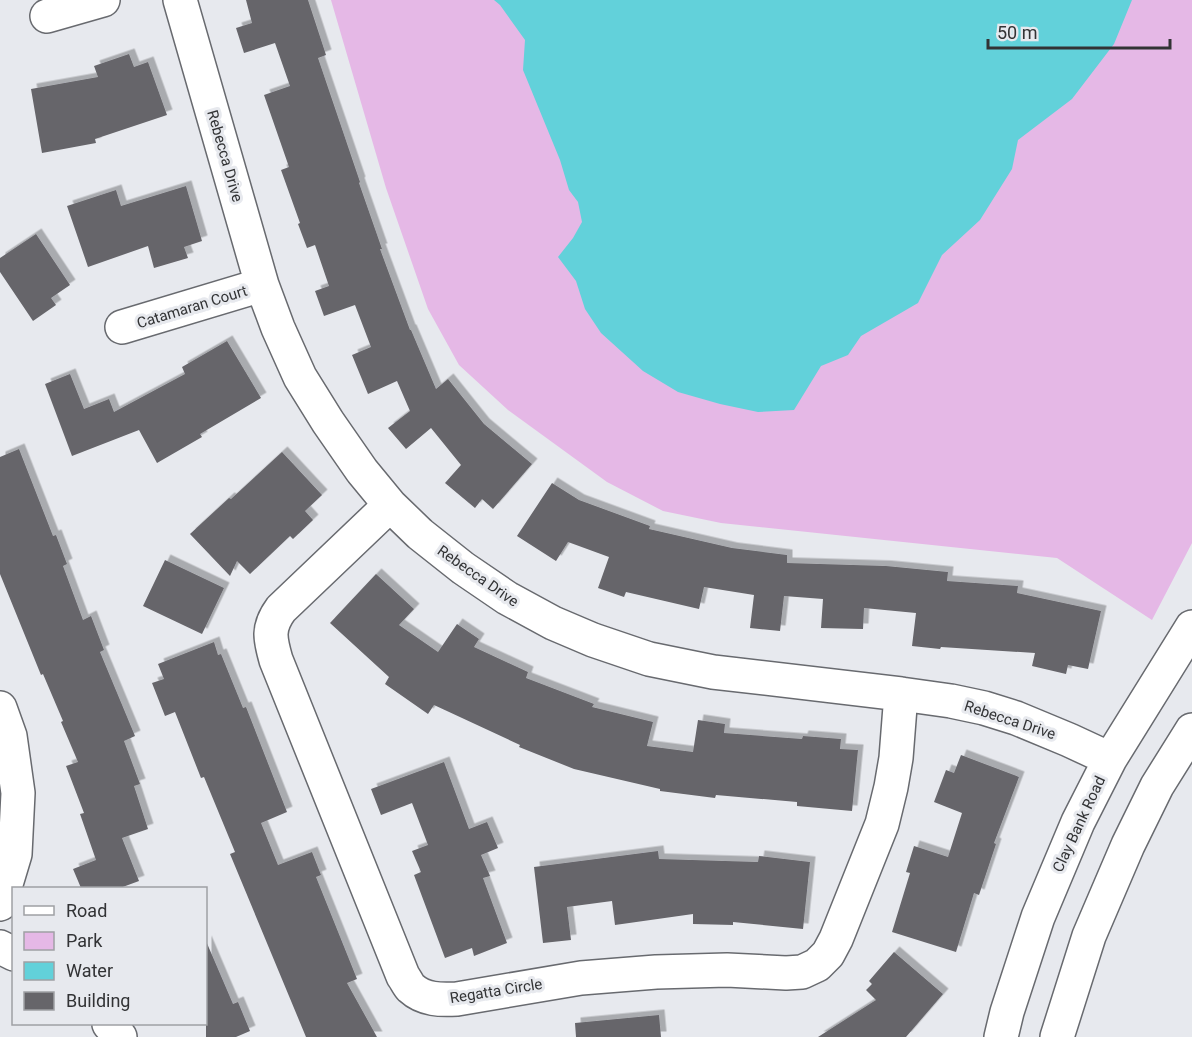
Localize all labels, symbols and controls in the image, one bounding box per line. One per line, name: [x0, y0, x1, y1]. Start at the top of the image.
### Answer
scale bar: [988, 12, 1170, 50]
text: 50 m: [997, 22, 1037, 43]
street label: Rebecca Drive: [203, 108, 247, 204]
street label: Catamaran Court: [135, 282, 249, 332]
street label: Rebecca Drive: [434, 541, 522, 611]
street label: Rebecca Drive: [962, 697, 1058, 743]
street label: Clay Bank Road: [1049, 773, 1109, 875]
legend: [12, 887, 207, 1025]
text: Road: [66, 900, 107, 921]
text: Park: [66, 930, 103, 951]
text: Water: [66, 960, 113, 981]
street label: Regatta Circle: [449, 975, 544, 1007]
text: Building: [66, 990, 130, 1011]

